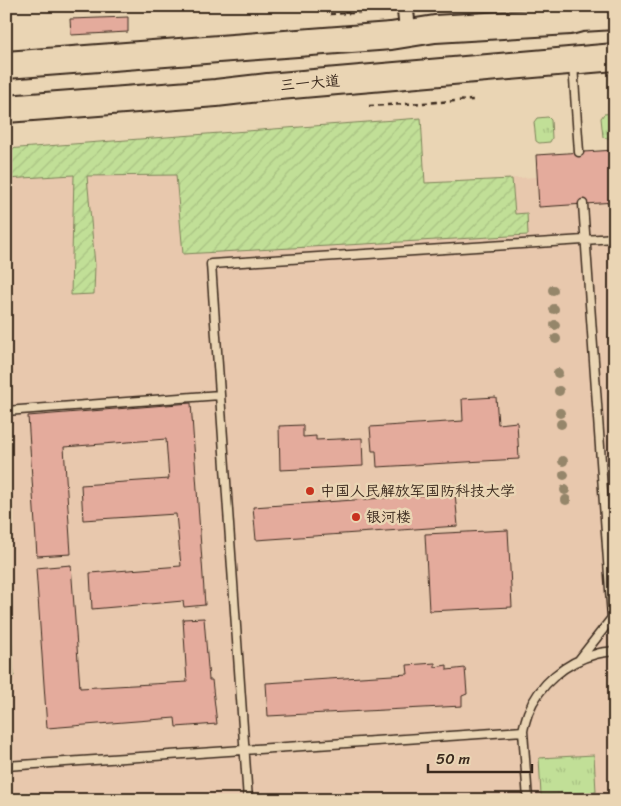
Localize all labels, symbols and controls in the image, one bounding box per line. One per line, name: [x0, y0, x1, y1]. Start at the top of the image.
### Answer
street label: 三一大道: [279, 67, 341, 99]
place label: 中国人民解放军国防科技大学: [320, 478, 515, 504]
marker: 中国人民解放军国防科技大学: [304, 485, 316, 497]
place label: 银河楼: [366, 504, 411, 530]
marker: 银河楼: [350, 511, 362, 523]
scale bar: [428, 741, 532, 773]
text: 50 m: [436, 746, 471, 772]

